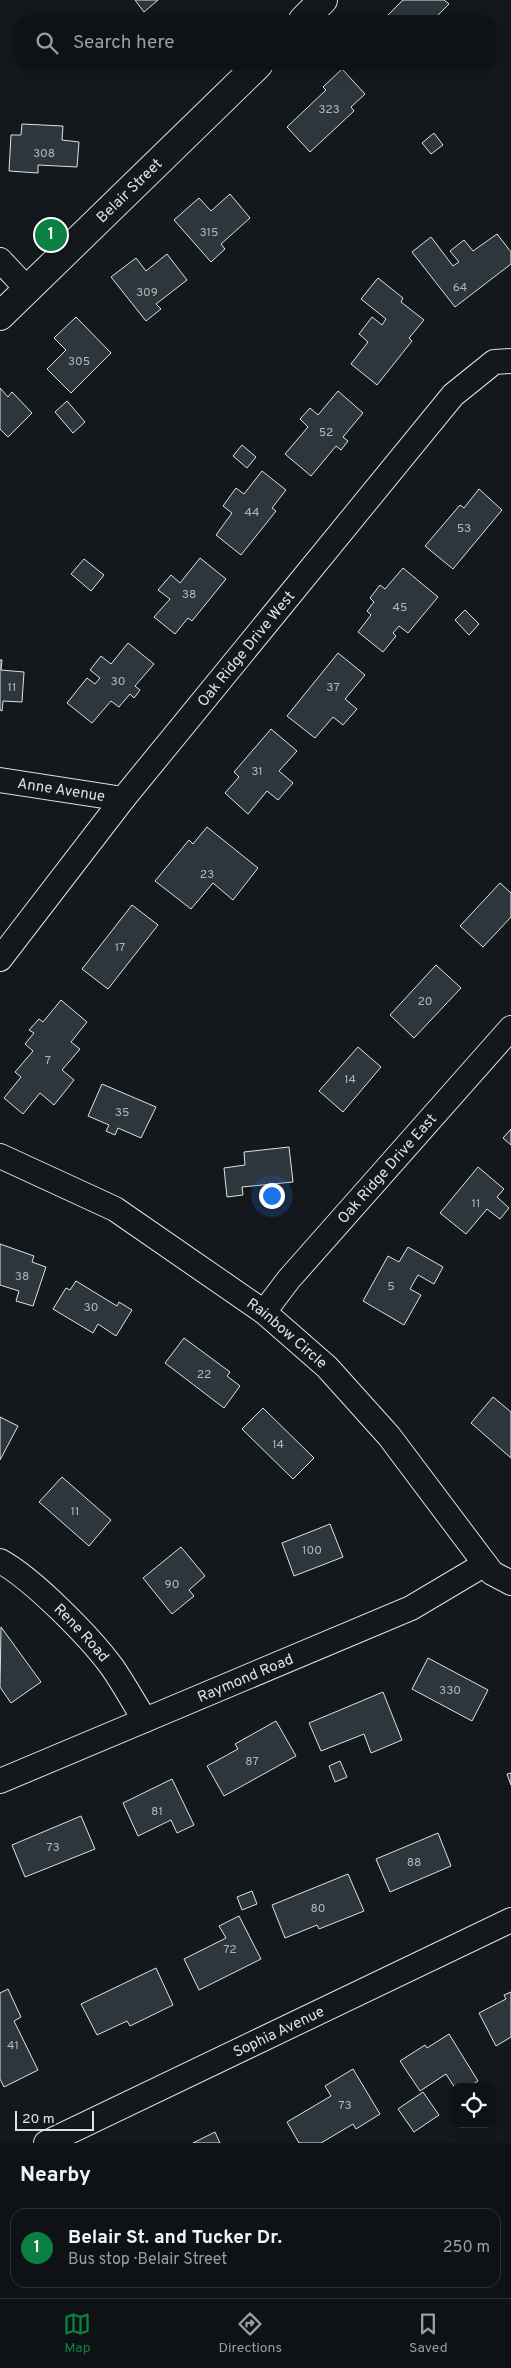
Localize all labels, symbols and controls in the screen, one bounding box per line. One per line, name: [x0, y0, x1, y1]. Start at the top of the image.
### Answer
search box: [15, 15, 496, 70]
icon: search: [33, 29, 61, 57]
text: Search here: [73, 31, 175, 55]
house number: 323: [318, 102, 340, 118]
house number: 308: [33, 146, 55, 162]
street label: Belair Street: [93, 155, 167, 228]
pin: 1: [35, 216, 67, 254]
house number: 315: [199, 225, 219, 241]
house number: 64: [453, 280, 467, 296]
house number: 309: [136, 285, 158, 301]
house number: 305: [68, 354, 90, 370]
house number: 52: [319, 425, 333, 441]
house number: 44: [245, 505, 259, 521]
house number: 53: [457, 521, 471, 537]
house number: 38: [182, 587, 196, 603]
street label: Oak Ridge Drive West: [194, 588, 300, 711]
house number: 45: [393, 600, 407, 616]
house number: 30: [111, 674, 125, 690]
house number: 11: [8, 680, 16, 696]
house number: 37: [326, 680, 340, 696]
house number: 31: [251, 764, 263, 780]
street label: Anne Avenue: [16, 775, 106, 807]
house number: 23: [200, 867, 214, 883]
house number: 17: [115, 940, 125, 956]
house number: 20: [417, 994, 433, 1010]
house number: 7: [45, 1053, 51, 1069]
house number: 14: [344, 1072, 356, 1088]
house number: 35: [115, 1105, 129, 1121]
street label: Oak Ridge Drive East: [334, 1110, 442, 1228]
your location: [259, 1183, 285, 1209]
house number: 11: [472, 1196, 480, 1212]
house number: 38: [15, 1269, 29, 1285]
house number: 5: [387, 1279, 395, 1295]
street label: Rainbow Circle: [242, 1295, 330, 1374]
house number: 30: [84, 1300, 98, 1316]
house number: 22: [197, 1367, 211, 1383]
house number: 14: [272, 1437, 284, 1453]
house number: 11: [71, 1504, 79, 1520]
house number: 100: [302, 1543, 322, 1559]
house number: 90: [165, 1577, 179, 1593]
street label: Rene Road: [49, 1600, 112, 1666]
street label: Raymond Road: [195, 1651, 297, 1708]
house number: 330: [439, 1683, 461, 1699]
house number: 87: [245, 1754, 259, 1770]
house number: 81: [151, 1804, 163, 1820]
house number: 73: [46, 1840, 60, 1856]
house number: 88: [407, 1855, 421, 1871]
house number: 80: [311, 1901, 325, 1917]
house number: 72: [223, 1942, 237, 1958]
street label: Sophia Avenue: [231, 2003, 328, 2063]
house number: 41: [7, 2038, 19, 2054]
map controls: [451, 2083, 496, 2128]
button: locate: [451, 2083, 496, 2128]
house number: 73: [338, 2098, 352, 2114]
scale bar: [15, 2108, 94, 2131]
text: 20 m: [22, 2111, 55, 2128]
text: Nearby: [20, 2162, 91, 2189]
text: Belair St. and Tucker Dr.: [68, 2226, 282, 2250]
text: 1: [34, 2238, 40, 2258]
text: 250 m: [443, 2238, 490, 2258]
text: Bus stop · Belair Street: [68, 2250, 227, 2270]
tab: Map: [63, 2310, 91, 2357]
tab: Directions: [218, 2310, 282, 2357]
tab: Saved: [409, 2310, 448, 2357]

